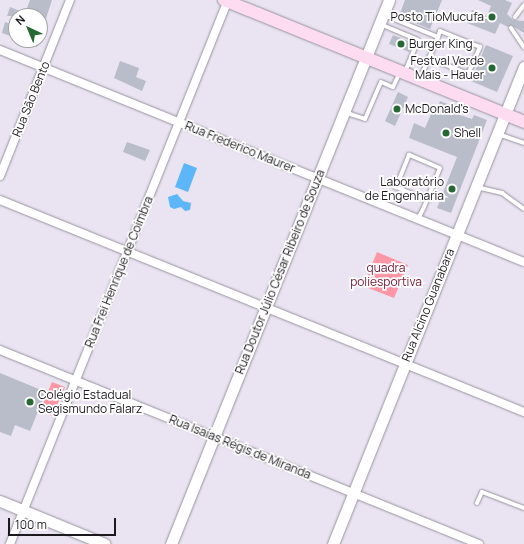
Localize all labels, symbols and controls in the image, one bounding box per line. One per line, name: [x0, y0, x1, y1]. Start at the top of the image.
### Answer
north arrow: [8, 8, 48, 48]
place label: Posto TioMucufa: [391, 10, 484, 24]
text: N: [12, 12, 28, 28]
marker: Posto TioMucufa: [487, 12, 497, 22]
place label: Burger King: [409, 37, 473, 51]
marker: Burger King: [396, 39, 406, 49]
place label: Festval Verde Mais - Hauer: [411, 54, 484, 82]
street label: Rua São Bento: [9, 59, 53, 139]
marker: Festval Verde Mais - Hauer: [487, 63, 497, 73]
place label: McDonald's: [405, 102, 468, 116]
marker: McDonald's: [392, 104, 402, 114]
street label: Rua Frederico Maurer: [183, 118, 297, 176]
place label: Shell: [454, 126, 481, 140]
marker: Shell: [441, 128, 451, 138]
street label: Rua Doutor Júlio César Ribeiro de Souza: [232, 168, 328, 376]
place label: Laboratório de Engenharia: [365, 175, 444, 203]
marker: Laboratório de Engenharia: [447, 184, 457, 194]
street label: Rua Frei Henrique de Coimbra: [82, 194, 156, 350]
street label: Rua Alcino Guanabara: [399, 246, 457, 364]
park label: quadra poliesportiva: [350, 261, 422, 289]
place label: Colégio Estadual Segismundo Falarz: [38, 388, 142, 416]
marker: Colégio Estadual Segismundo Falarz: [25, 397, 35, 407]
street label: Rua Isaías Régis de Miranda: [167, 412, 313, 482]
scale bar: [10, 510, 118, 536]
text: 100 m: [15, 516, 47, 533]

